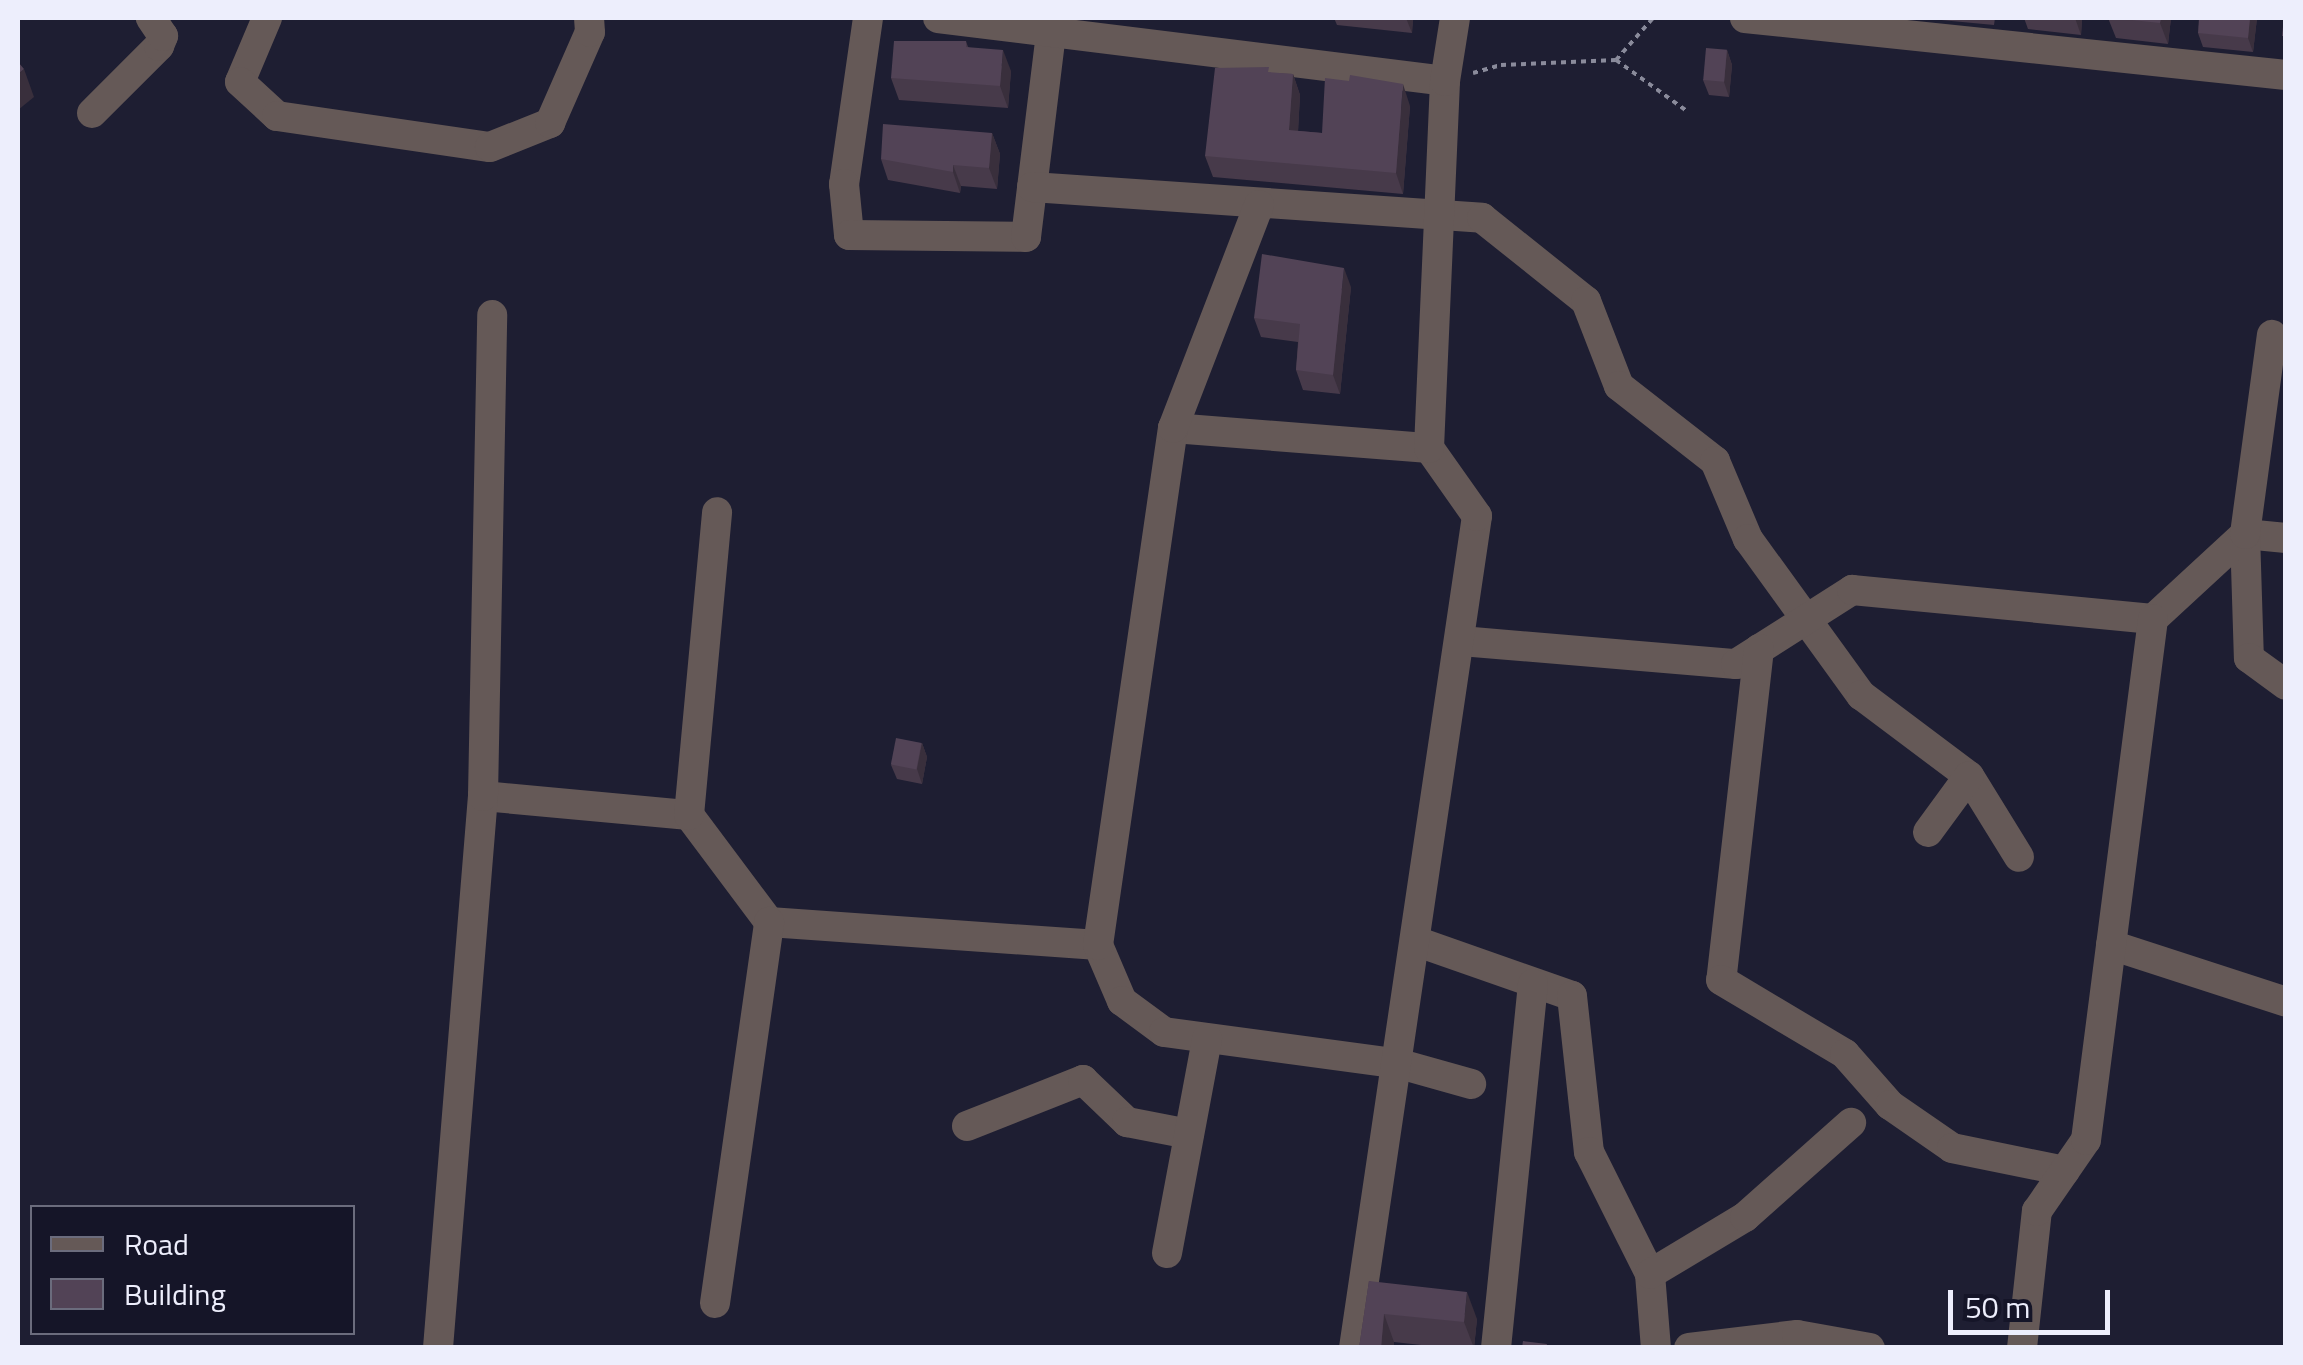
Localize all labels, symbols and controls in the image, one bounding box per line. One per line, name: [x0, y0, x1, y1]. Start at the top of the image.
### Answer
legend: [30, 1205, 355, 1335]
text: Road: [124, 1221, 189, 1267]
scale bar: [1953, 1270, 2116, 1332]
text: Building: [124, 1271, 226, 1317]
text: 50 m: [1965, 1284, 2030, 1330]

